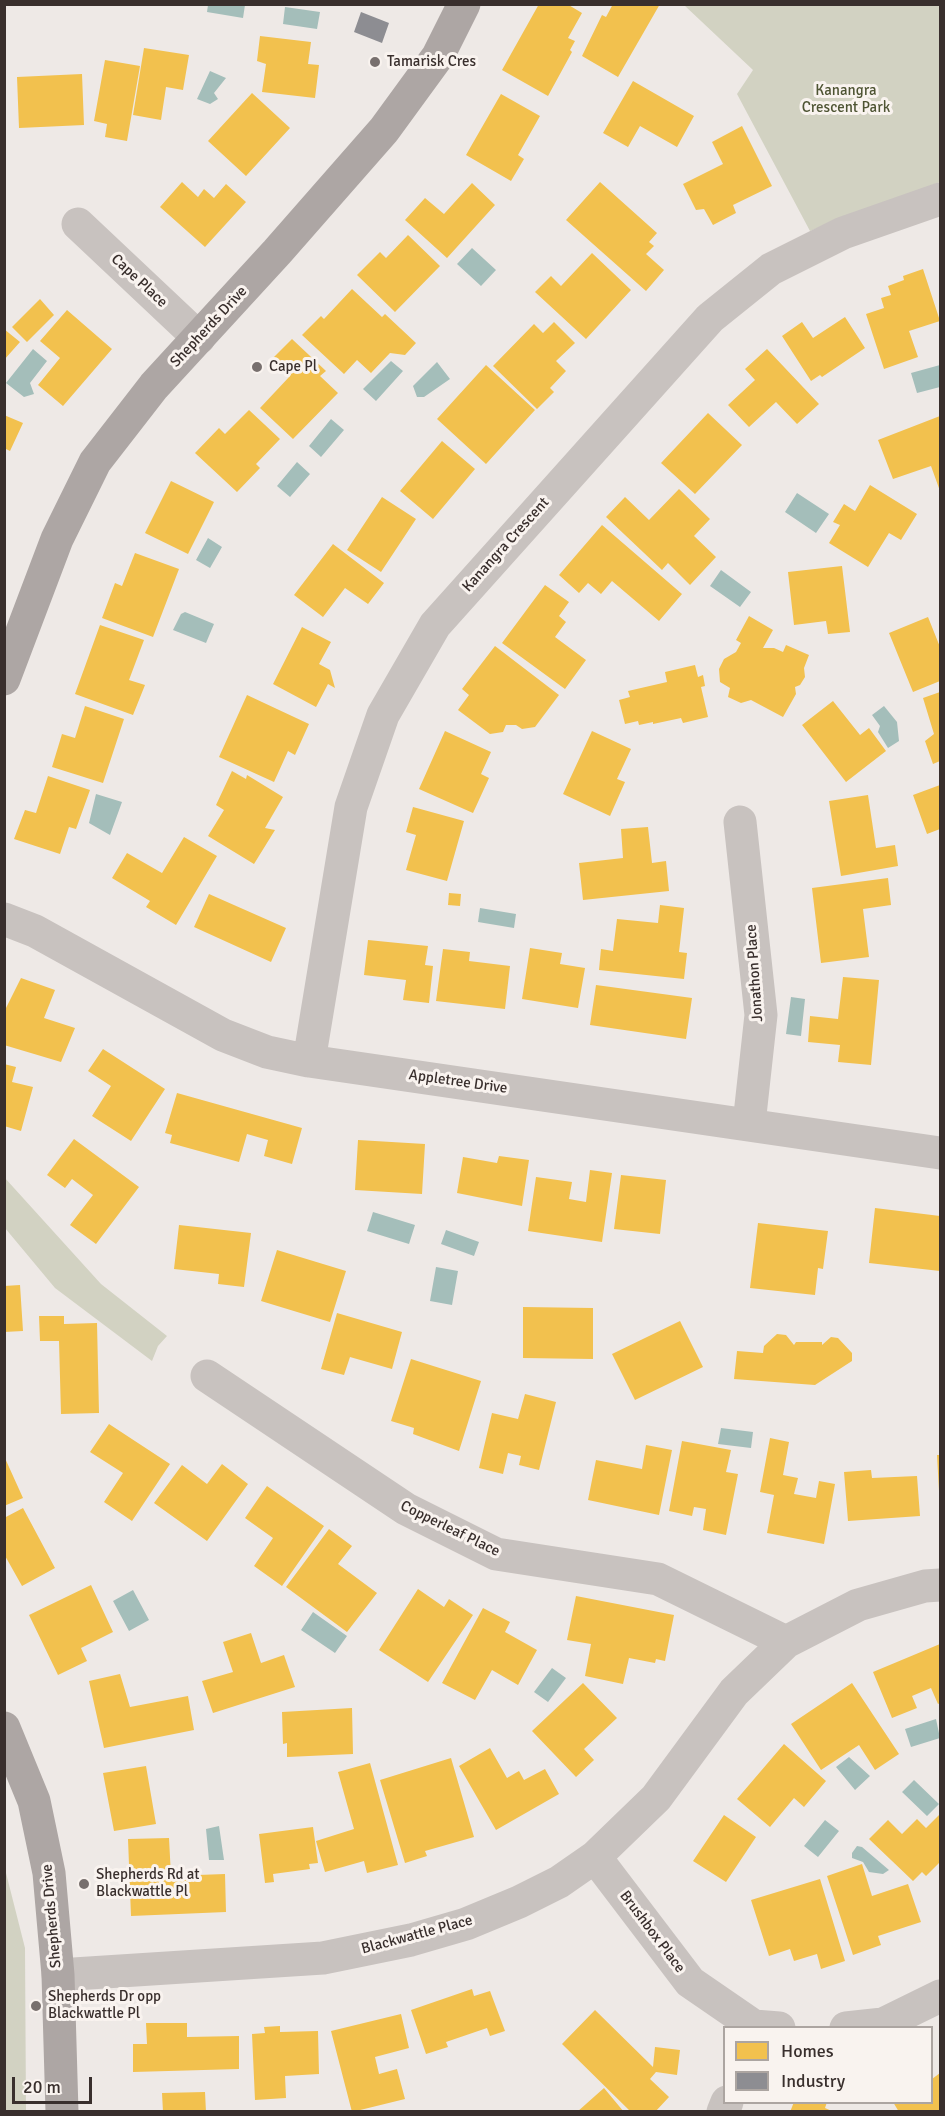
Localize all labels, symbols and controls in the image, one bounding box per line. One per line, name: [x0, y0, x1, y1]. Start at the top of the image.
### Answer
place label: Tamarisk Cres: [387, 53, 476, 71]
marker: Tamarisk Cres: [368, 55, 382, 69]
park label: Kanangra Crescent Park: [802, 82, 890, 117]
street label: Cape Place: [107, 250, 171, 312]
street label: Shepherds Drive: [167, 283, 251, 371]
place label: Cape Pl: [269, 358, 317, 376]
marker: Cape Pl: [250, 360, 264, 374]
street label: Kanangra Crescent: [459, 494, 553, 596]
street label: Jonathon Place: [743, 924, 767, 1022]
street label: Appletree Drive: [408, 1066, 508, 1098]
street label: Copperleaf Place: [397, 1497, 503, 1561]
street label: Shepherds Drive: [38, 1863, 66, 1969]
place label: Shepherds Rd at Blackwattle Pl: [96, 1866, 200, 1901]
marker: Shepherds Rd at Blackwattle Pl: [77, 1877, 91, 1891]
street label: Brushbox Place: [615, 1887, 689, 1977]
street label: Blackwattle Place: [359, 1912, 475, 1958]
place label: Shepherds Dr opp Blackwattle Pl: [48, 1988, 161, 2023]
marker: Shepherds Dr opp Blackwattle Pl: [29, 1999, 43, 2013]
legend: [723, 2026, 933, 2104]
text: Homes: [781, 2040, 834, 2062]
scale bar: [15, 2065, 94, 2103]
text: Industry: [781, 2070, 845, 2092]
text: 20 m: [23, 2076, 61, 2098]

